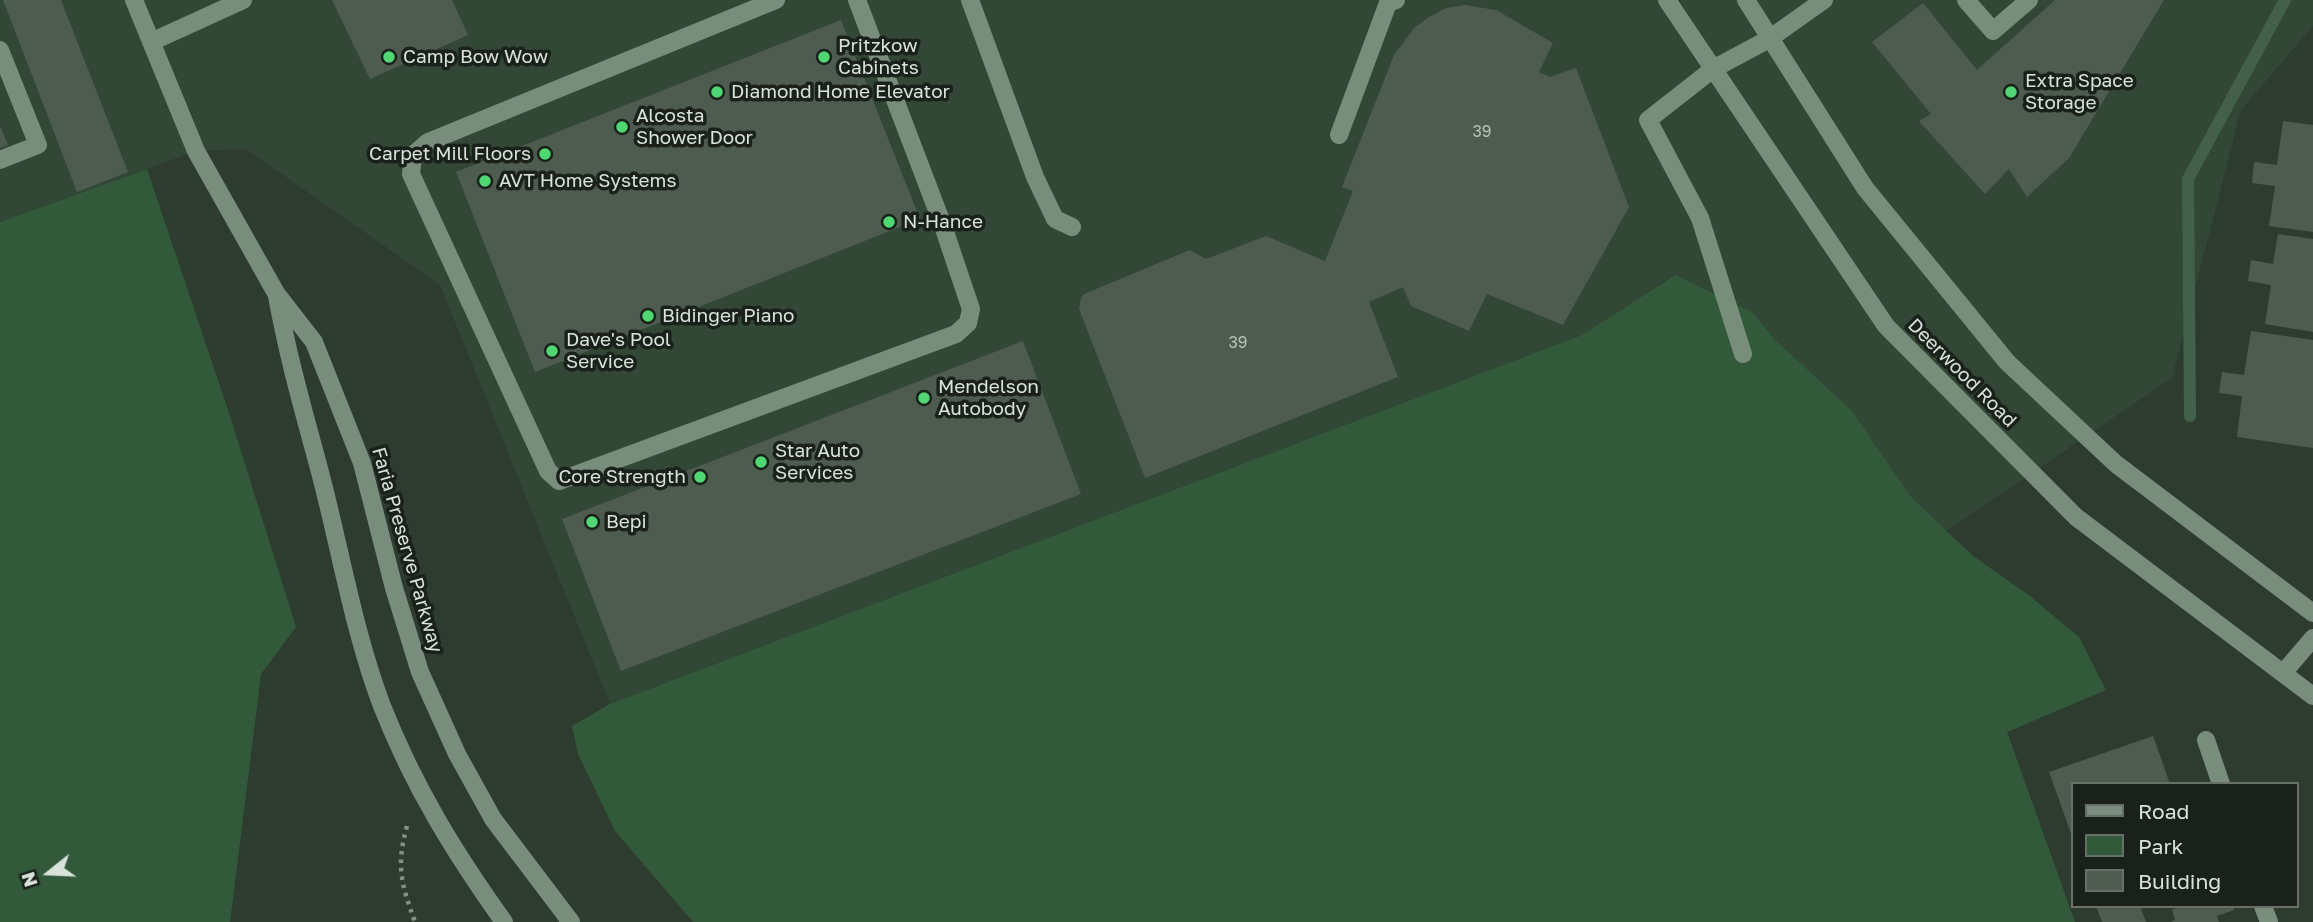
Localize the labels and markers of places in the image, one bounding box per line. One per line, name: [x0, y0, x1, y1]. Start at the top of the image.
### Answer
place label: Pritzkow Cabinets: [838, 35, 919, 79]
place label: Camp Bow Wow: [403, 46, 548, 68]
marker: Camp Bow Wow: [381, 49, 397, 65]
marker: Pritzkow Cabinets: [816, 49, 832, 65]
place label: Extra Space Storage: [2025, 70, 2134, 114]
place label: Diamond Home Elevator: [731, 81, 950, 103]
marker: Diamond Home Elevator: [709, 84, 725, 100]
marker: Extra Space Storage: [2003, 84, 2019, 100]
place label: Alcosta Shower Door: [636, 105, 753, 149]
marker: Alcosta Shower Door: [614, 119, 630, 135]
place label: Carpet Mill Floors: [369, 143, 531, 165]
marker: Carpet Mill Floors: [537, 146, 553, 162]
place label: AVT Home Systems: [499, 170, 676, 192]
marker: AVT Home Systems: [477, 173, 493, 189]
place label: N-Hance: [903, 211, 983, 233]
marker: N-Hance: [881, 214, 897, 230]
place label: Bidinger Piano: [662, 305, 795, 327]
marker: Bidinger Piano: [640, 308, 656, 324]
place label: Dave's Pool Service: [566, 329, 671, 373]
marker: Dave's Pool Service: [544, 343, 560, 359]
place label: Mendelson Autobody: [938, 376, 1039, 420]
marker: Mendelson Autobody: [916, 390, 932, 406]
place label: Star Auto Services: [775, 440, 860, 484]
marker: Star Auto Services: [753, 454, 769, 470]
place label: Core Strength: [558, 466, 686, 488]
marker: Core Strength: [692, 469, 708, 485]
place label: Bepi: [606, 511, 647, 533]
marker: Bepi: [584, 514, 600, 530]

